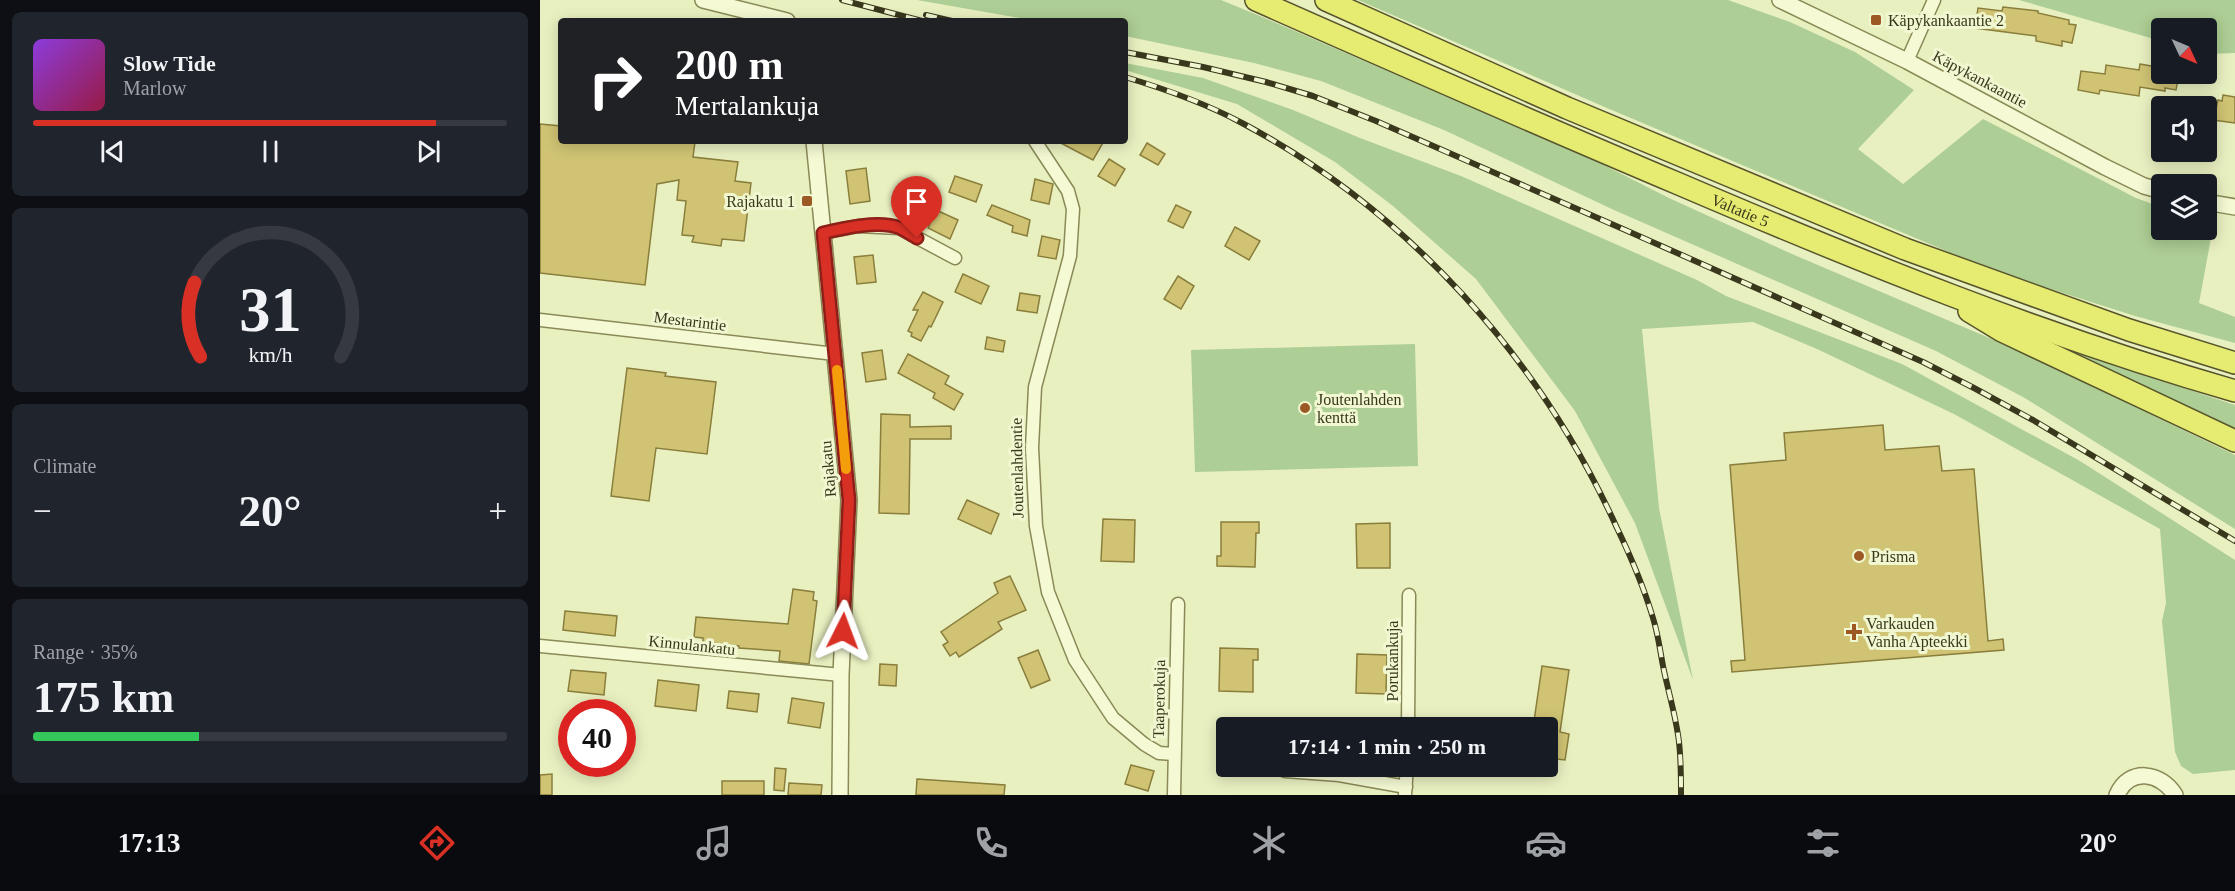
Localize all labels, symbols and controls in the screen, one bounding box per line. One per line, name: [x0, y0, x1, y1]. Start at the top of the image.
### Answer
place label: Käpykankaantie 2: [1888, 12, 2004, 30]
marker: Käpykankaantie 2: [1869, 13, 1883, 27]
north arrow: [2151, 18, 2217, 84]
map controls: [2151, 18, 2217, 240]
icon: right: [576, 42, 654, 120]
text: 200 m: [675, 42, 784, 88]
street label: Käpykankaantie: [1930, 47, 2030, 112]
text: Slow Tide: [123, 51, 216, 76]
text: Marlow: [123, 77, 186, 99]
text: Mertalankuja: [675, 91, 819, 121]
button: sound: [2151, 96, 2217, 162]
icon: previous: [96, 135, 129, 168]
icon: pause: [254, 135, 287, 168]
icon: next: [412, 135, 445, 168]
button: layers: [2151, 174, 2217, 240]
pin: [891, 176, 942, 238]
icon: arrive: [900, 185, 933, 218]
street label: Valtatie 5: [1709, 190, 1772, 230]
place label: Rajakatu 1: [726, 193, 795, 211]
marker: Rajakatu 1: [800, 194, 814, 208]
text: 31: [239, 275, 301, 344]
street label: Mestarintie: [653, 308, 727, 334]
text: km/h: [248, 343, 292, 367]
place label: Joutenlahden kenttä: [1317, 391, 1401, 426]
marker: Joutenlahden kenttä: [1298, 401, 1312, 415]
street label: Joutenlahdentie: [1008, 418, 1026, 518]
street label: Rajakatu: [817, 440, 840, 498]
text: Climate: [33, 455, 96, 477]
text: 20°: [239, 486, 302, 536]
text: −: [33, 493, 52, 529]
text: +: [488, 493, 507, 529]
place label: Prisma: [1871, 548, 1915, 565]
marker: Prisma: [1852, 549, 1866, 563]
position arrow: [811, 599, 875, 663]
place label: Varkauden Vanha Apteekki: [1866, 615, 1968, 651]
street label: Porukankuja: [1384, 621, 1402, 701]
marker: Varkauden Vanha Apteekki: [1847, 625, 1861, 639]
street label: Kinnulankatu: [648, 632, 736, 658]
text: Range · 35%: [33, 641, 137, 663]
street label: Taaperokuja: [1150, 659, 1169, 739]
text: 175 km: [33, 672, 174, 722]
speed limit sign: 40: [558, 699, 636, 777]
text: 17:14 · 1 min · 250 m: [1288, 734, 1486, 759]
icon: directions: [416, 822, 458, 864]
icon: music: [693, 822, 735, 864]
icon: phone: [970, 822, 1012, 864]
icon: climate: [1248, 822, 1290, 864]
icon: car: [1525, 822, 1567, 864]
icon: filters: [1802, 822, 1844, 864]
text: 17:13: [118, 828, 181, 858]
text: 20°: [2079, 828, 2117, 858]

